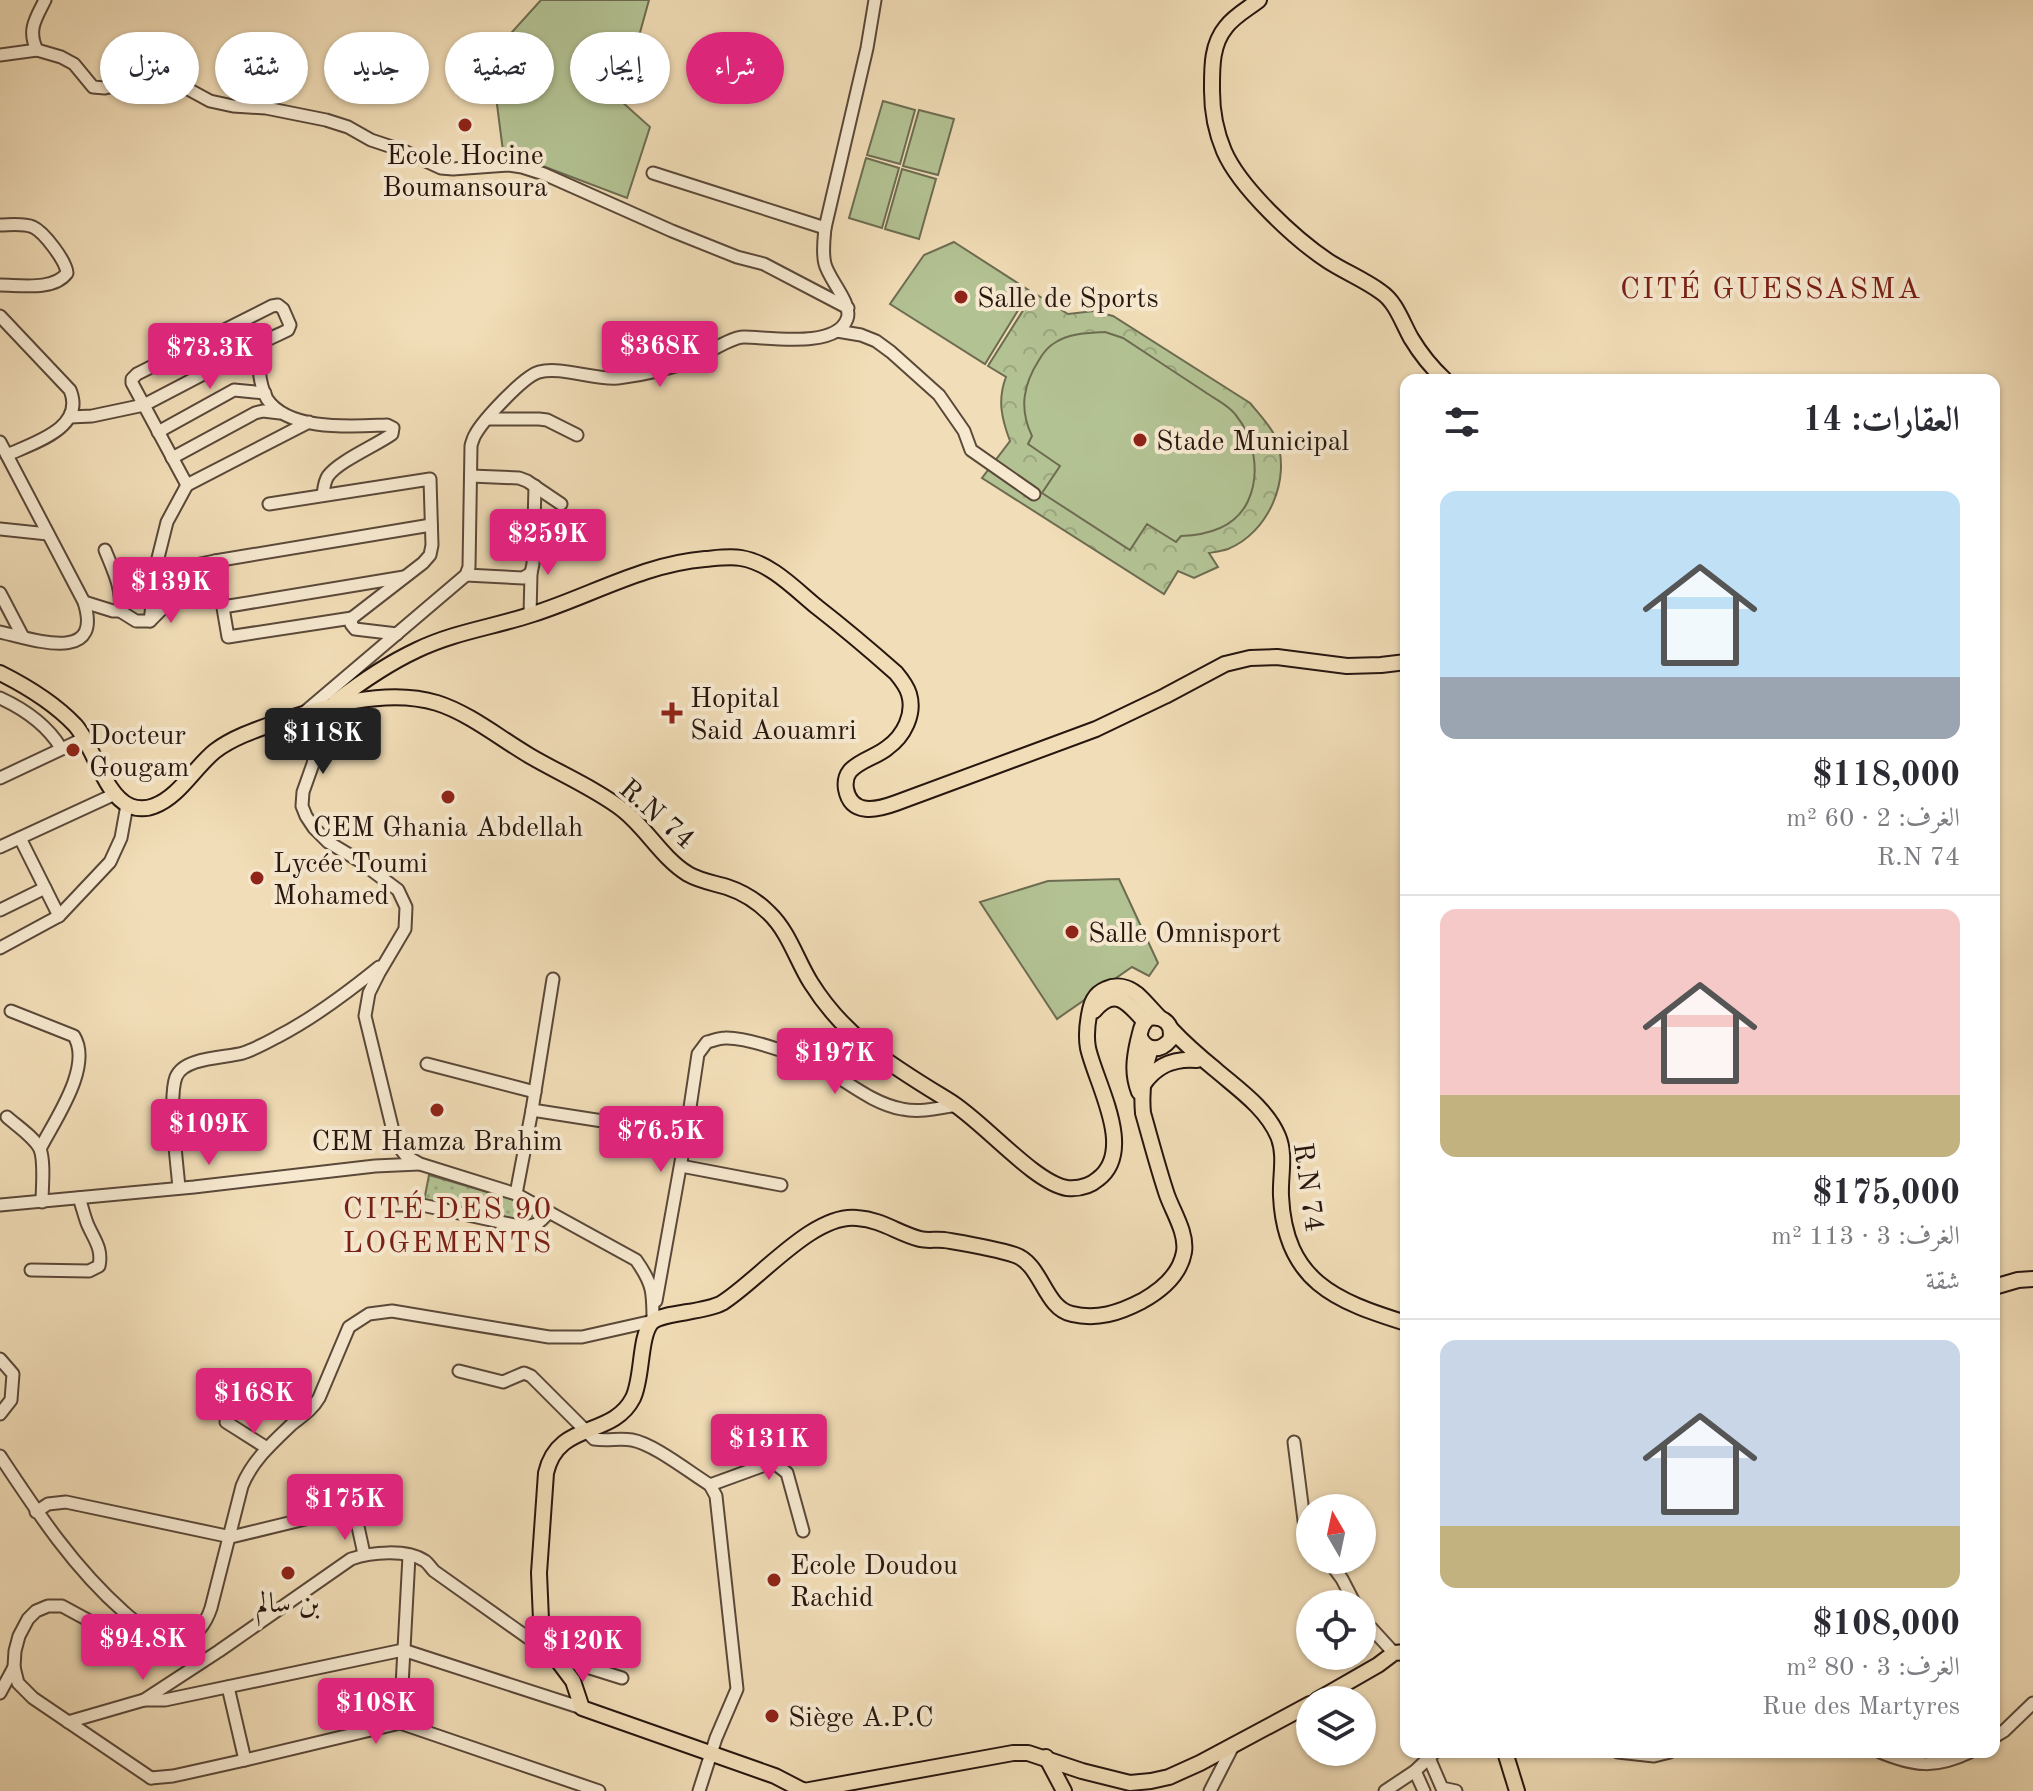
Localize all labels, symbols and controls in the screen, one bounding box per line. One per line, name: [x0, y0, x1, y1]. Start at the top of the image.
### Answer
chip: منزل: [100, 32, 199, 104]
chip: شقة: [215, 32, 308, 104]
chip: جديد: [324, 32, 429, 104]
chip: تصفية: [445, 32, 554, 104]
chip: إيجار: [570, 32, 670, 104]
chip: شراء: [686, 32, 784, 104]
marker: Ecole Hocine Boumansoura: [456, 116, 474, 134]
place label: Ecole Hocine Boumansoura: [382, 143, 548, 203]
district label: CITÉ GUESSASMA: [1620, 270, 1922, 305]
place label: Salle de Sports: [977, 286, 1159, 314]
marker: Salle de Sports: [952, 288, 970, 306]
pin: $368K: [604, 321, 716, 389]
pin: $73.3K: [145, 323, 275, 391]
text: $368K: [620, 334, 700, 360]
text: $73.3K: [166, 336, 254, 362]
icon: filters: [1440, 400, 1484, 444]
text: العقارات: 14: [1803, 404, 1960, 438]
place label: Stade Municipal: [1156, 429, 1349, 457]
marker: Stade Municipal: [1131, 431, 1149, 449]
pin: $259K: [492, 509, 604, 577]
text: $259K: [508, 522, 588, 548]
icon: home: [1628, 543, 1772, 687]
pin: $139K: [115, 557, 227, 625]
text: $139K: [131, 570, 211, 596]
place label: Hopital Said Aouamri: [690, 686, 857, 746]
marker: Hopital Said Aouamri: [661, 702, 683, 724]
pin: $118K: [267, 708, 379, 776]
text: $118K: [283, 721, 363, 747]
place label: Docteur Gougam: [89, 723, 189, 783]
marker: Docteur Gougam: [64, 741, 82, 759]
text: $118,000: [1812, 759, 1960, 793]
street label: R.N 74: [613, 775, 699, 855]
marker: CEM Ghania Abdellah: [439, 788, 457, 806]
text: الغرف: 2 · 60 m²: [1786, 806, 1960, 832]
place label: CEM Ghania Abdellah: [313, 815, 583, 843]
text: R.N 74: [1877, 845, 1960, 871]
place label: Lycée Toumi Mohamed: [273, 851, 428, 911]
marker: Lycée Toumi Mohamed: [248, 869, 266, 887]
place label: Salle Omnisport: [1088, 921, 1281, 949]
marker: Salle Omnisport: [1063, 923, 1081, 941]
icon: home: [1628, 961, 1772, 1105]
pin: $197K: [779, 1028, 891, 1096]
text: $197K: [795, 1041, 875, 1067]
pin: $109K: [153, 1099, 265, 1167]
marker: CEM Hamza Brahim: [428, 1101, 446, 1119]
pin: $76.5K: [596, 1106, 726, 1174]
text: $109K: [169, 1112, 249, 1138]
text: $76.5K: [617, 1119, 705, 1145]
place label: CEM Hamza Brahim: [311, 1129, 563, 1157]
street label: R.N 74: [1287, 1141, 1327, 1234]
text: $175,000: [1812, 1177, 1960, 1211]
district label: CITÉ DES 90 LOGEMENTS: [343, 1190, 553, 1259]
text: الغرف: 3 · 113 m²: [1771, 1224, 1960, 1250]
text: شقة: [1926, 1269, 1960, 1295]
pin: $168K: [198, 1368, 310, 1436]
text: $168K: [214, 1381, 294, 1407]
icon: home: [1628, 1392, 1772, 1536]
pin: $131K: [713, 1414, 825, 1482]
text: $131K: [729, 1427, 809, 1453]
pin: $175K: [289, 1474, 401, 1542]
text: $175K: [305, 1487, 385, 1513]
north arrow: [1296, 1494, 1376, 1574]
map controls: [1296, 1494, 1376, 1766]
place label: Ecole Doudou Rachid: [790, 1553, 958, 1613]
marker: بن سالم: [279, 1564, 297, 1582]
marker: Ecole Doudou Rachid: [765, 1571, 783, 1589]
place label: بن سالم: [256, 1590, 320, 1627]
button: locate: [1296, 1590, 1376, 1670]
text: $108,000: [1812, 1608, 1960, 1642]
pin: $94.8K: [78, 1614, 208, 1682]
pin: $120K: [527, 1616, 639, 1684]
text: $94.8K: [99, 1627, 187, 1653]
text: $120K: [543, 1629, 623, 1655]
text: الغرف: 3 · 80 m²: [1786, 1655, 1960, 1681]
pin: $108K: [320, 1678, 432, 1746]
button: layers: [1296, 1686, 1376, 1766]
text: $108K: [336, 1691, 416, 1717]
text: Rue des Martyres: [1762, 1694, 1960, 1720]
place label: Siège A.P.C: [788, 1705, 934, 1733]
marker: Siège A.P.C: [763, 1707, 781, 1725]

